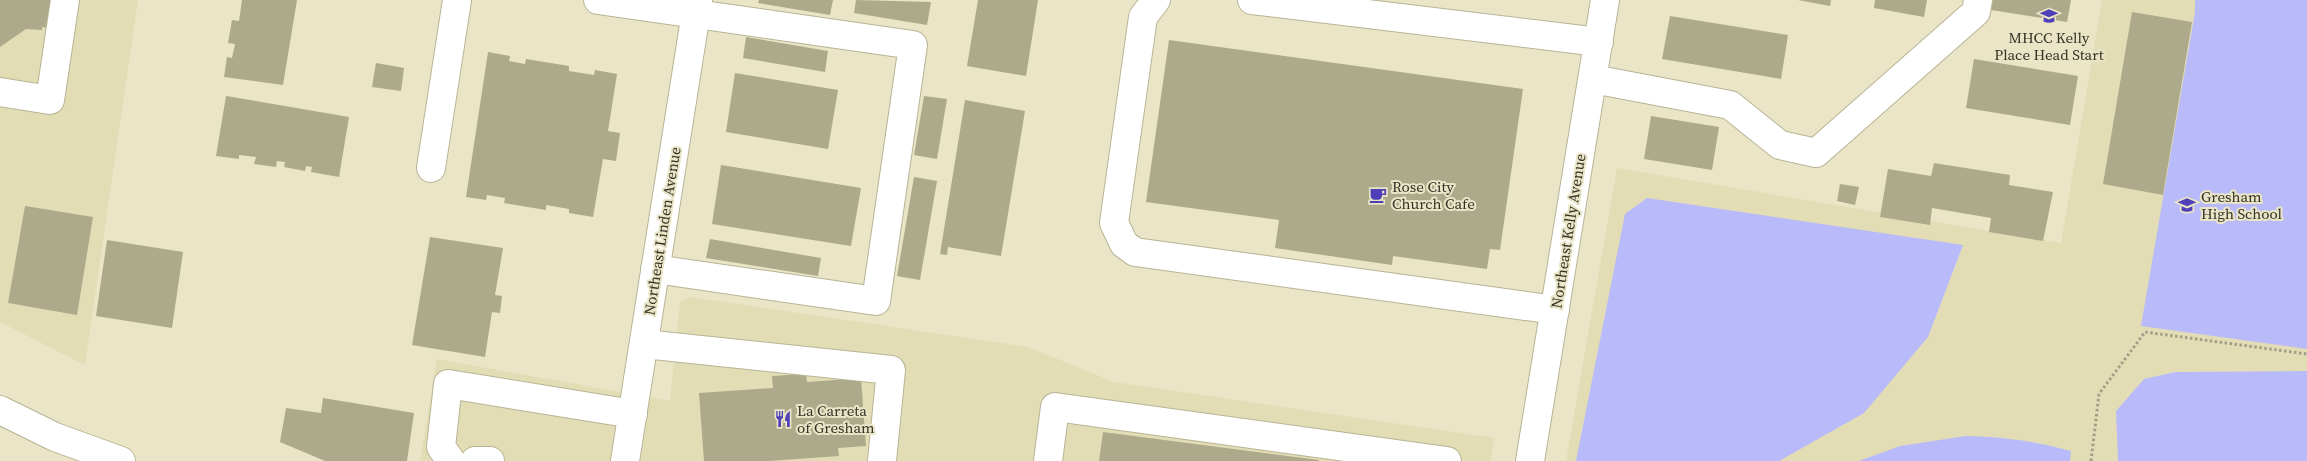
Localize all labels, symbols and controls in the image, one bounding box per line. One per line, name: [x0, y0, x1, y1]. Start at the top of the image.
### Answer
school or university icon: MHCC Kelly Place Head Start: [2039, 6, 2059, 26]
place label: MHCC Kelly Place Head Start: [1994, 27, 2104, 65]
street label: Northeast Linden Avenue: [638, 145, 686, 317]
street label: Northeast Kelly Avenue: [1545, 152, 1591, 310]
place label: Rose City Church Cafe: [1392, 176, 1475, 214]
cafe icon: Rose City Church Cafe: [1368, 185, 1388, 205]
place label: Gresham High School: [2201, 186, 2283, 224]
school or university icon: Gresham High School: [2177, 195, 2197, 215]
place label: La Carreta of Gresham: [797, 400, 875, 438]
restaurant icon: La Carreta of Gresham: [773, 409, 793, 429]

